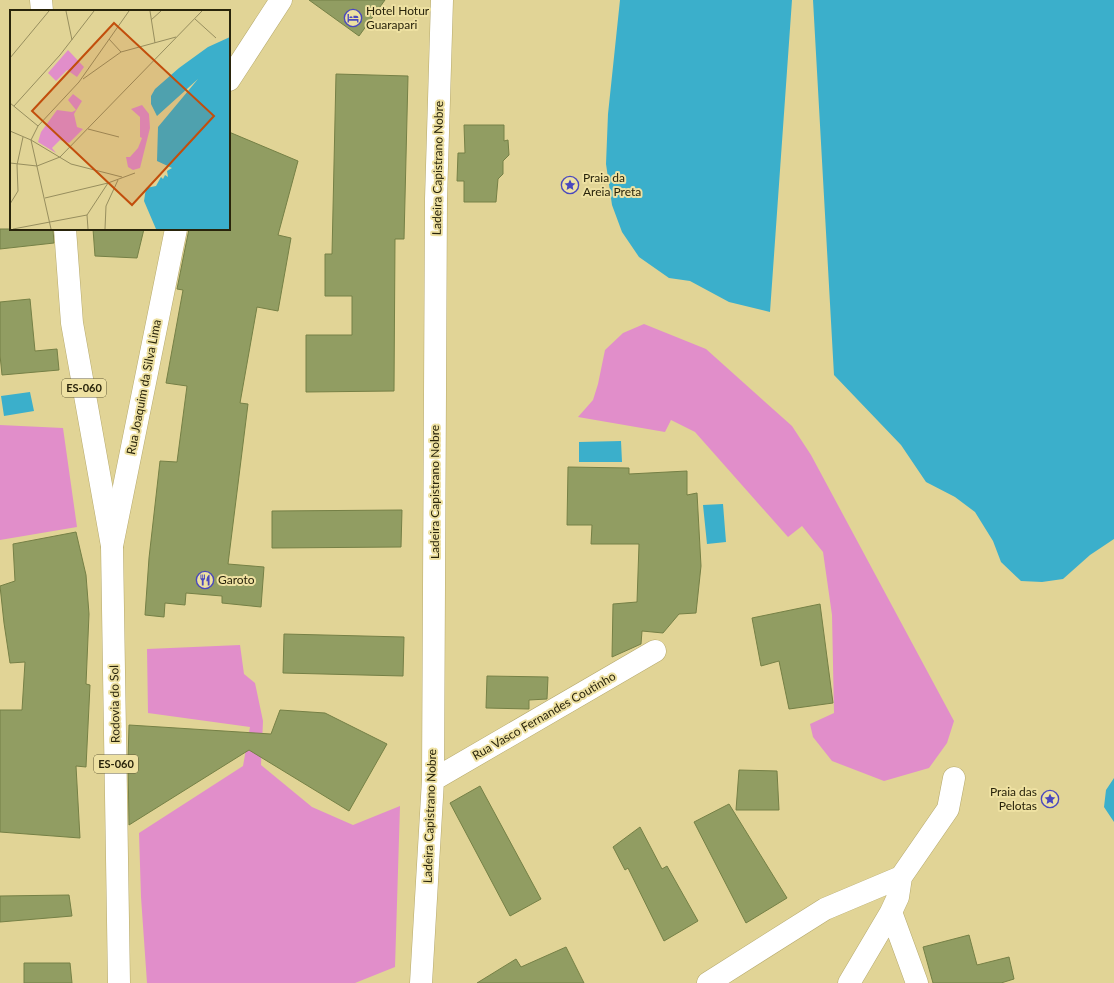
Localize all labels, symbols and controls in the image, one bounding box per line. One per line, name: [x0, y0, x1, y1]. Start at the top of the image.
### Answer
place label: Hotel Hotur Guarapari: [366, 3, 430, 32]
hotel icon: Hotel Hotur Guarapari: [343, 8, 363, 28]
inset map: [10, 10, 230, 230]
street label: Ladeira Capistrano Nobre: [429, 101, 446, 235]
place label: Praia da Areia Preta: [583, 170, 641, 199]
place icon: Praia da Areia Preta: [560, 175, 580, 195]
street label: Rua Joaquim da Silva Lima: [123, 318, 164, 456]
road number: ES-060: [62, 379, 106, 397]
street label: Ladeira Capistrano Nobre: [427, 425, 442, 559]
restaurant icon: Garoto: [195, 570, 215, 590]
place label: Garoto: [218, 572, 255, 587]
street label: Rodovia do Sol: [106, 665, 123, 743]
street label: Rua Vasco Fernandes Coutinho: [469, 668, 618, 763]
street label: Ladeira Capistrano Nobre: [420, 749, 439, 883]
road number: ES-060: [94, 755, 138, 773]
place label: Praia das Pelotas: [990, 784, 1037, 813]
place icon: Praia das Pelotas: [1040, 789, 1060, 809]

